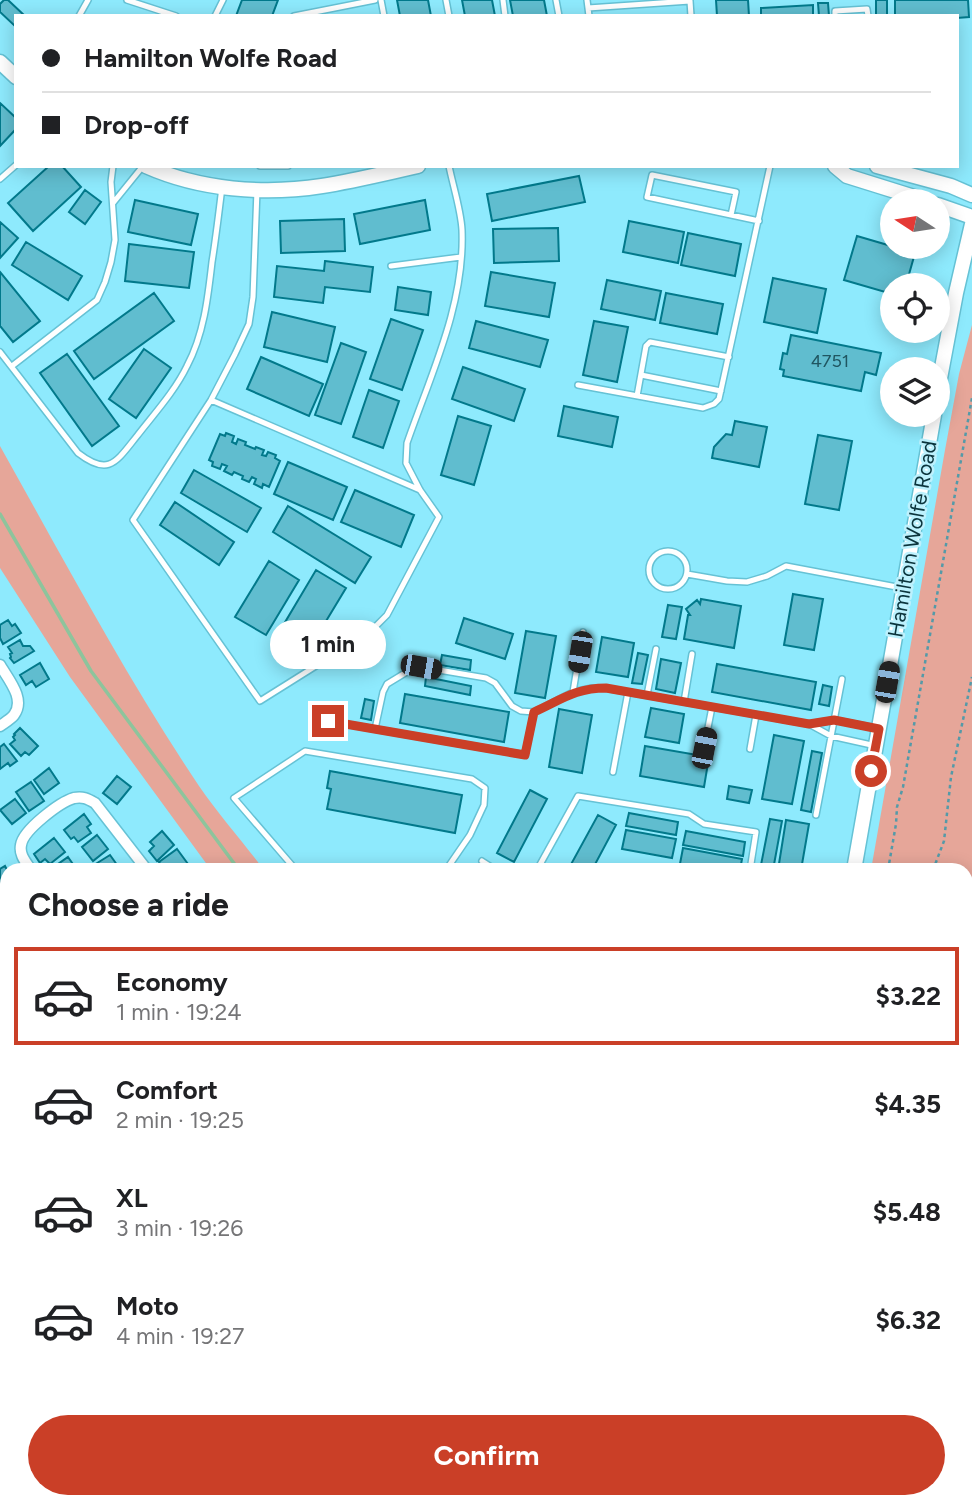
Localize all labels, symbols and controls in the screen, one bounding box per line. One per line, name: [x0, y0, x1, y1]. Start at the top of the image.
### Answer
text: Hamilton Wolfe Road: [84, 42, 337, 74]
text: Drop-off: [84, 109, 189, 141]
north arrow: [880, 189, 950, 259]
map controls: [880, 189, 950, 427]
button: locate: [880, 273, 950, 343]
house number: 4751: [811, 350, 849, 372]
button: layers: [880, 357, 950, 427]
street label: Hamilton Wolfe Road: [882, 439, 942, 639]
callout: 1 min: [270, 620, 386, 668]
text: 1 min: [301, 630, 355, 658]
car: [567, 630, 594, 674]
car: [399, 653, 444, 681]
car: [874, 659, 901, 705]
route end: [312, 705, 344, 737]
car: [690, 725, 719, 771]
route start: [855, 755, 887, 787]
text: Choose a ride: [28, 886, 229, 924]
icon: car: [32, 965, 95, 1028]
text: Economy: [116, 966, 228, 998]
text: $3.22: [876, 980, 941, 1012]
text: 1 min · 19:24: [116, 998, 242, 1026]
icon: car: [32, 1073, 95, 1136]
text: Comfort: [116, 1074, 218, 1106]
text: $4.35: [874, 1088, 941, 1120]
text: 2 min · 19:25: [116, 1106, 244, 1134]
icon: car: [32, 1181, 95, 1244]
text: XL: [116, 1182, 148, 1214]
text: $5.48: [873, 1196, 941, 1228]
text: 3 min · 19:26: [116, 1214, 243, 1242]
icon: car: [32, 1289, 95, 1352]
text: Moto: [116, 1290, 179, 1322]
text: $6.32: [876, 1304, 941, 1336]
text: 4 min · 19:27: [116, 1322, 244, 1350]
button: Confirm: [28, 1415, 945, 1495]

